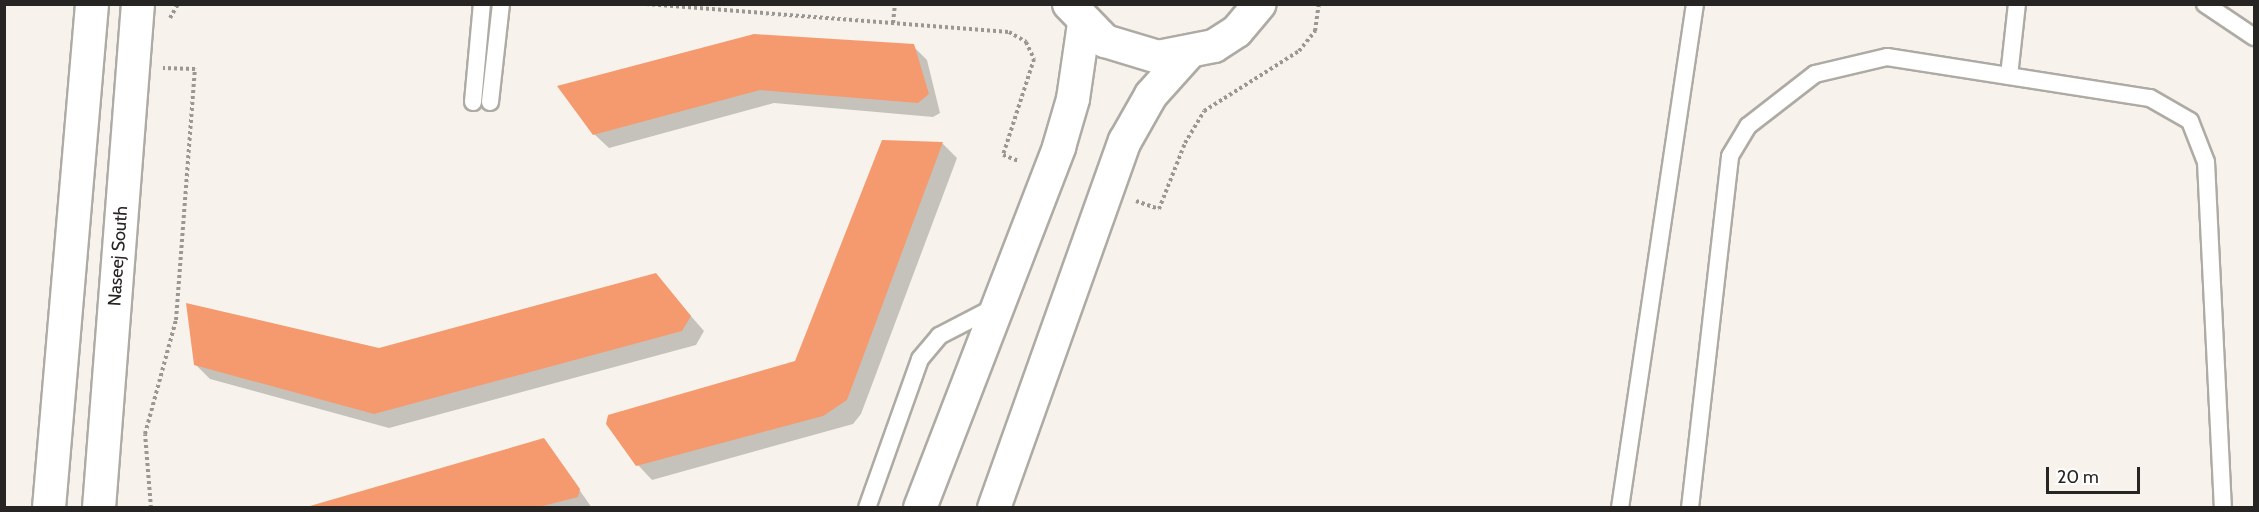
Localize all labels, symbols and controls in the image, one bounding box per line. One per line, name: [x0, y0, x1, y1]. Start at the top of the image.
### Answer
street label: Naseej South: [104, 205, 132, 307]
scale bar: [2049, 455, 2144, 493]
text: 20 m: [2057, 466, 2099, 488]

